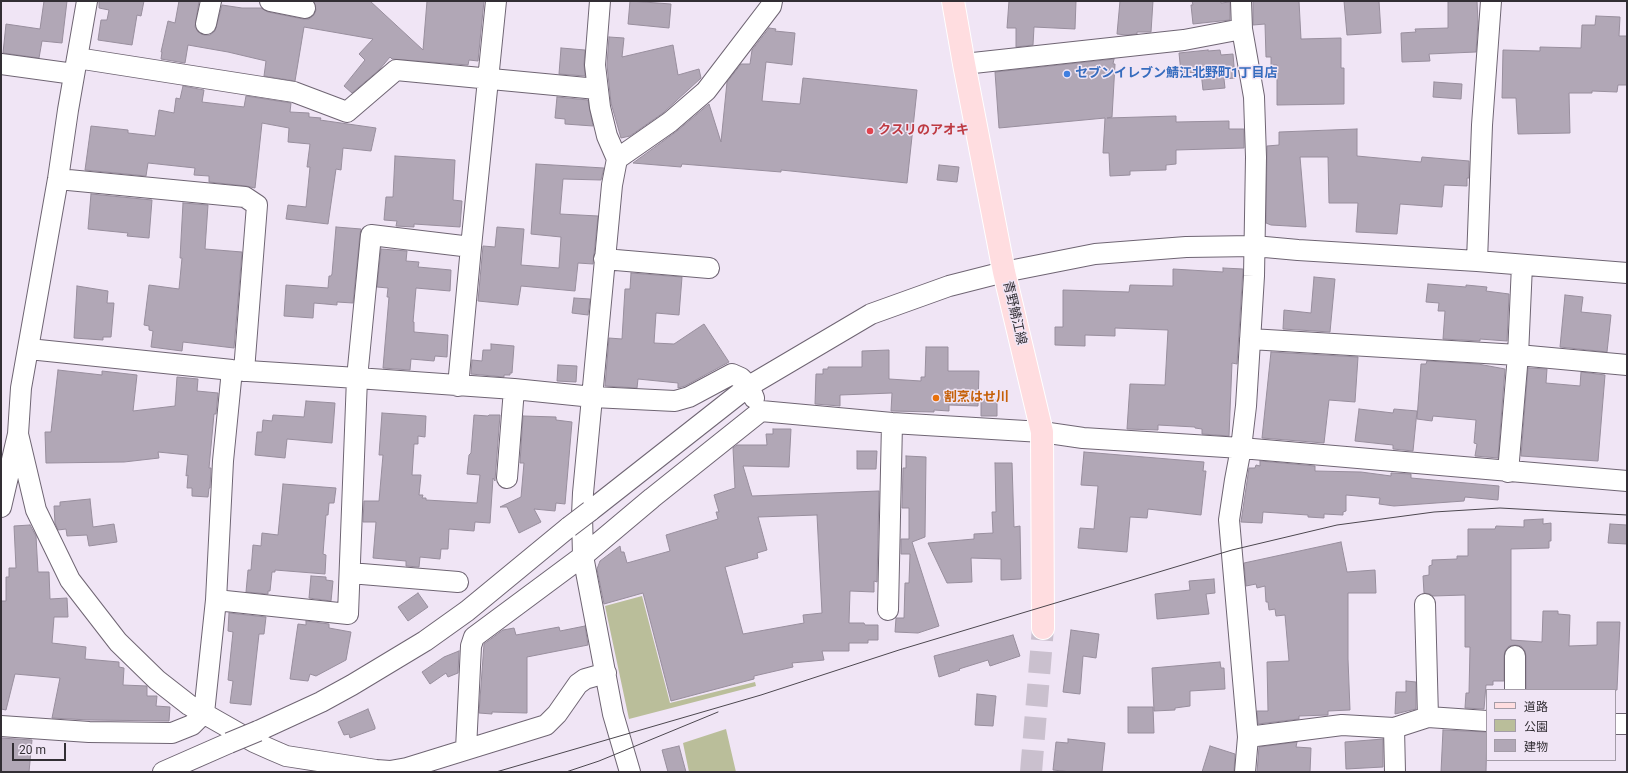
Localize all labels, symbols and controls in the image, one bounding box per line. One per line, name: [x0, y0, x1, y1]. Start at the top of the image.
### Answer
place label: セブンイレブン鯖江北野町1丁目店: [1075, 66, 1277, 82]
marker: セブンイレブン鯖江北野町1丁目店: [1062, 69, 1072, 79]
place label: クスリのアオキ: [878, 123, 969, 139]
marker: クスリのアオキ: [865, 126, 875, 136]
street label: 青野鯖江線: [999, 280, 1029, 346]
place label: 割烹はせ川: [944, 390, 1009, 406]
marker: 割烹はせ川: [931, 393, 941, 403]
legend: [1486, 689, 1616, 761]
text: 道路: [1524, 700, 1548, 714]
text: 公園: [1524, 720, 1548, 734]
scale bar: [14, 735, 68, 761]
text: 建物: [1524, 740, 1548, 754]
text: 20 m: [19, 743, 46, 757]

